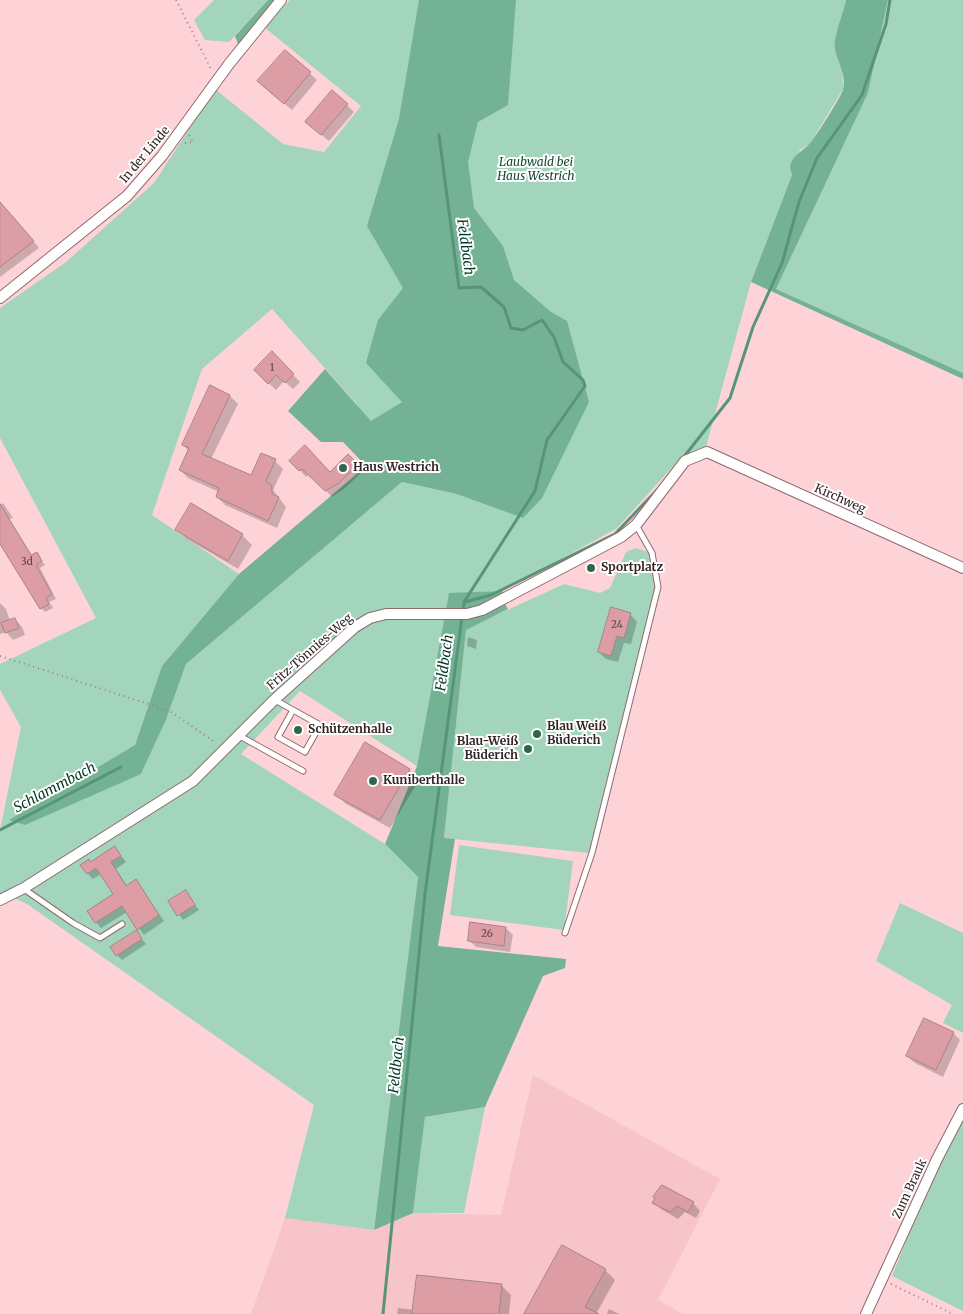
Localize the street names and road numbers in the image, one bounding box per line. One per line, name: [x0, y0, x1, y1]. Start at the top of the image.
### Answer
street label: In der Linde: [117, 124, 173, 186]
street label: Kirchweg: [812, 481, 868, 517]
street label: Fritz-Tönnies-Weg: [264, 611, 356, 693]
street label: Zum Brauk: [890, 1157, 930, 1221]

